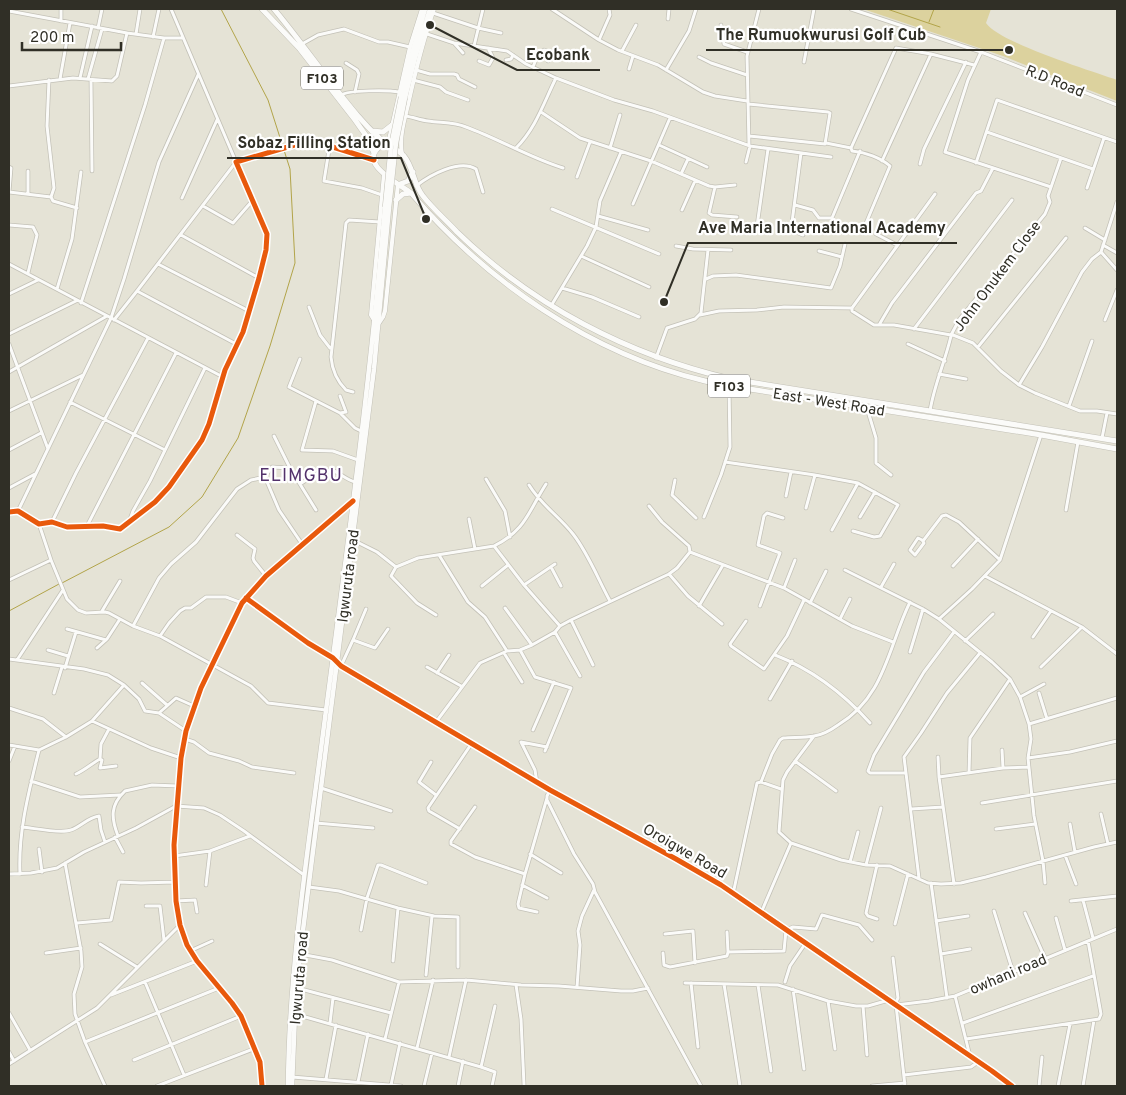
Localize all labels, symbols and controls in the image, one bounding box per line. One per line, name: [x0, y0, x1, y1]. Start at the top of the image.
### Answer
callout: The Rumuokwurusi Golf Cub: [706, 19, 937, 50]
scale bar: [22, 20, 121, 52]
text: The Rumuokwurusi Golf Cub: [716, 26, 926, 46]
text: 200 m: [30, 29, 75, 48]
callout: Ecobank: [517, 39, 600, 70]
text: Ecobank: [526, 46, 590, 66]
street label: R.D Road: [1022, 62, 1087, 103]
road number: F103: [301, 66, 343, 90]
callout: Sobaz Filling Station: [227, 127, 401, 158]
text: Sobaz Filling Station: [237, 134, 391, 154]
callout: Ave Maria International Academy: [688, 212, 957, 243]
street label: John Onukem Close: [950, 218, 1046, 336]
text: Ave Maria International Academy: [698, 219, 946, 239]
road number: F103: [708, 374, 750, 398]
street label: East - West Road: [771, 385, 886, 422]
district label: ELIMGBU: [259, 465, 343, 488]
street label: Igwuruta road: [334, 529, 365, 624]
street label: Oroigwe Road: [639, 821, 730, 884]
street label: Igwuruta road: [287, 931, 314, 1026]
street label: owhani road: [967, 951, 1050, 1000]

